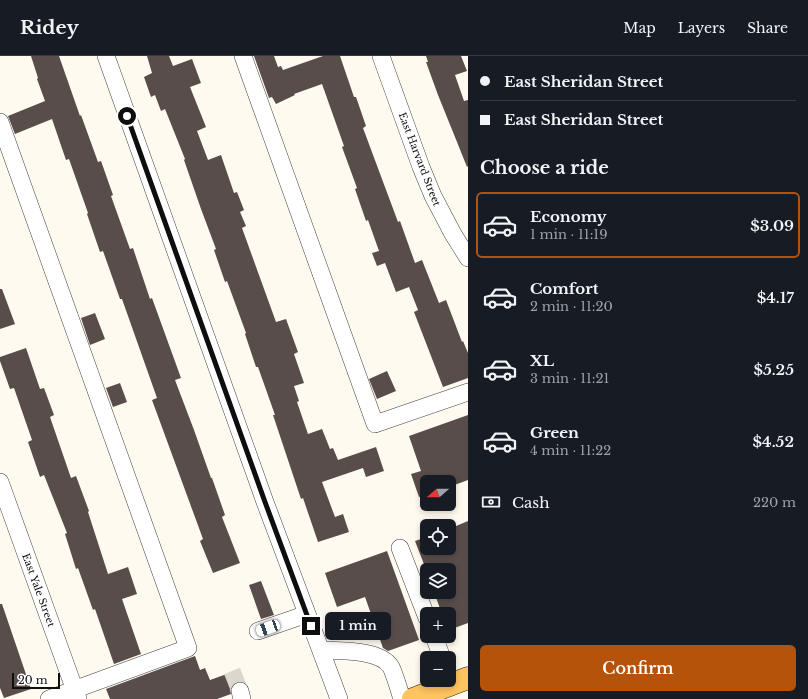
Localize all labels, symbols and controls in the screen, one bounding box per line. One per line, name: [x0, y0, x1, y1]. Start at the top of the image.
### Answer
text: Ridey: [20, 16, 79, 39]
text: Map: [623, 19, 656, 37]
text: Layers: [678, 19, 725, 37]
text: Share: [747, 19, 788, 37]
text: East Sheridan Street: [504, 72, 663, 91]
route start: [118, 107, 136, 125]
street label: East Harvard Street: [396, 110, 444, 208]
text: East Sheridan Street: [504, 110, 663, 129]
text: Choose a ride: [480, 157, 609, 179]
icon: car: [482, 207, 518, 243]
text: Economy: [530, 207, 607, 226]
text: $3.09: [750, 216, 794, 235]
text: 1 min · 11:19: [530, 226, 608, 243]
icon: car: [482, 279, 518, 315]
text: Comfort: [530, 279, 598, 298]
text: $4.17: [757, 288, 794, 307]
text: 2 min · 11:20: [530, 298, 613, 315]
icon: car: [482, 351, 518, 387]
text: XL: [530, 351, 554, 370]
text: $5.25: [753, 360, 794, 379]
text: 3 min · 11:21: [530, 370, 609, 387]
icon: car: [482, 423, 518, 459]
text: Green: [530, 423, 579, 442]
text: $4.52: [753, 432, 794, 451]
text: 4 min · 11:22: [530, 442, 611, 459]
north arrow: [420, 475, 456, 511]
map controls: [420, 475, 456, 687]
icon: cash: [480, 491, 502, 513]
text: Cash: [512, 493, 549, 512]
text: 220 m: [753, 494, 796, 511]
button: locate: [420, 519, 456, 555]
street label: East Yale Street: [19, 552, 58, 629]
button: layers: [420, 563, 456, 599]
button: +: [420, 607, 456, 643]
callout: 1 min: [325, 612, 391, 640]
route end: [302, 617, 320, 635]
text: 1 min: [339, 617, 377, 634]
car: [255, 618, 281, 638]
button: Confirm: [480, 645, 796, 691]
button: −: [420, 651, 456, 687]
scale bar: [12, 671, 60, 690]
text: 20 m: [18, 673, 48, 687]

